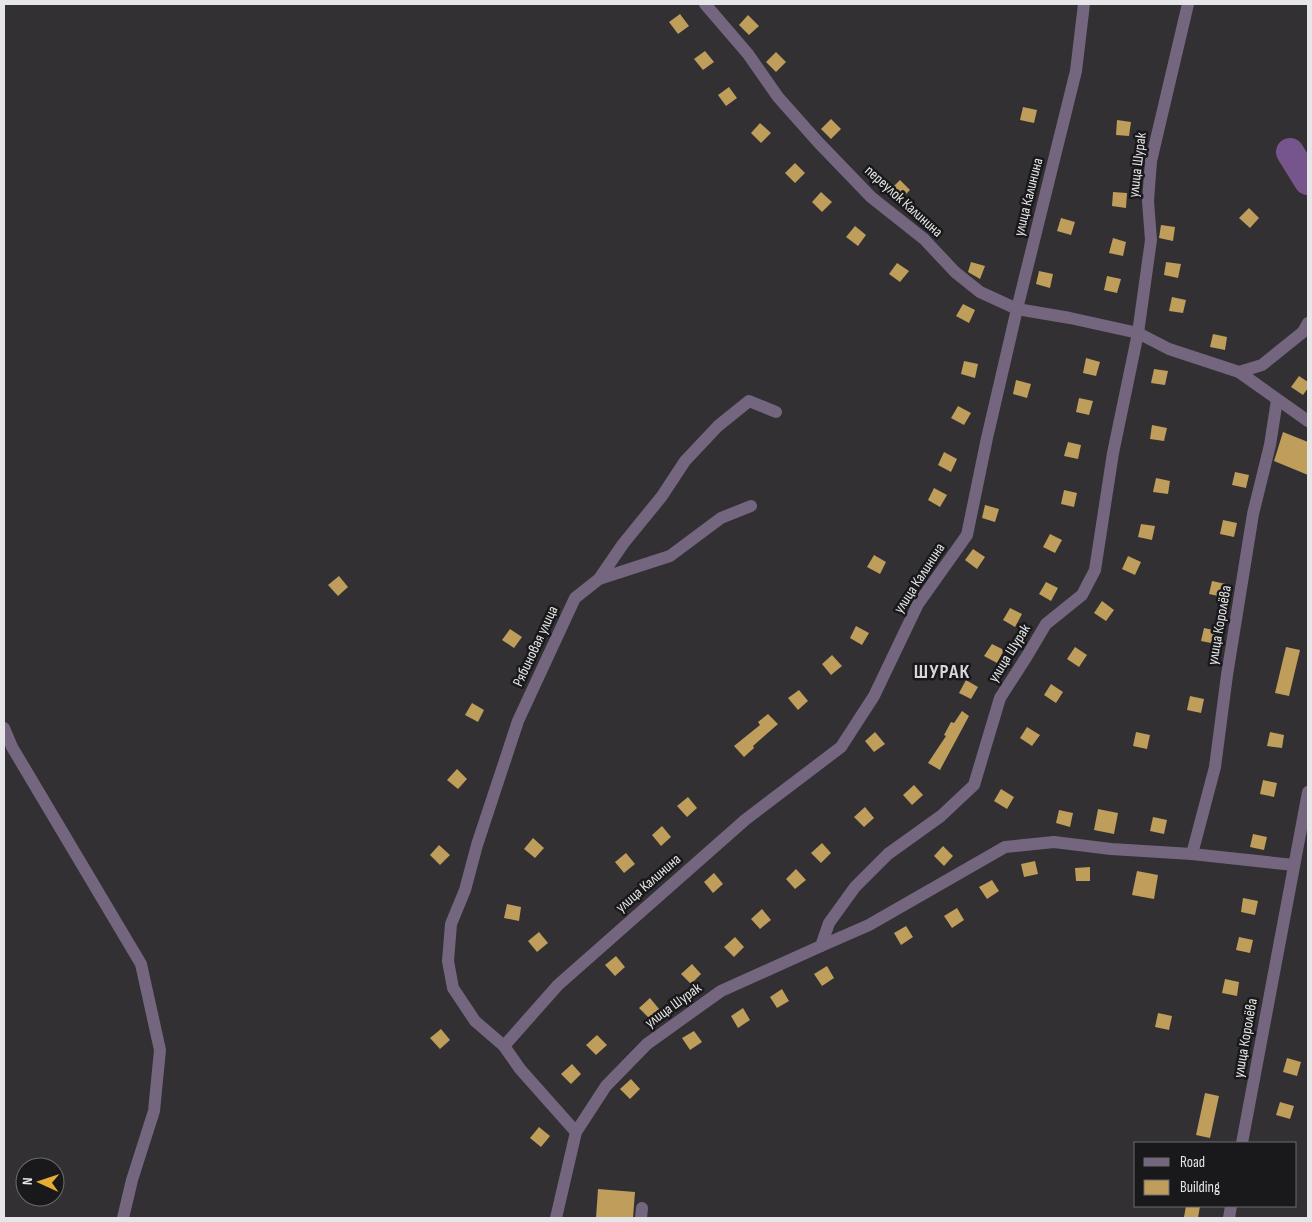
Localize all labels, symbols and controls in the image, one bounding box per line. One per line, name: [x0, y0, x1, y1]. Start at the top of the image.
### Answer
street label: улица Шурак: [1124, 131, 1151, 199]
street label: улица Калинина: [1010, 156, 1047, 238]
street label: переулок Калинина: [861, 161, 947, 242]
street label: улица Калинина: [890, 539, 949, 617]
street label: улица Королёва: [1203, 584, 1236, 666]
street label: Рябиновая улица: [509, 603, 562, 690]
street label: улица Шурак: [984, 620, 1035, 686]
district label: ШУРАК: [914, 660, 970, 684]
street label: улица Калинина: [612, 850, 685, 917]
street label: улица Шурак: [641, 978, 706, 1032]
street label: улица Королёва: [1229, 997, 1262, 1079]
legend: [1134, 1142, 1297, 1207]
text: Road: [1180, 1153, 1205, 1172]
north arrow: [15, 1157, 65, 1207]
text: N: [19, 1177, 36, 1186]
text: Building: [1180, 1178, 1220, 1197]

